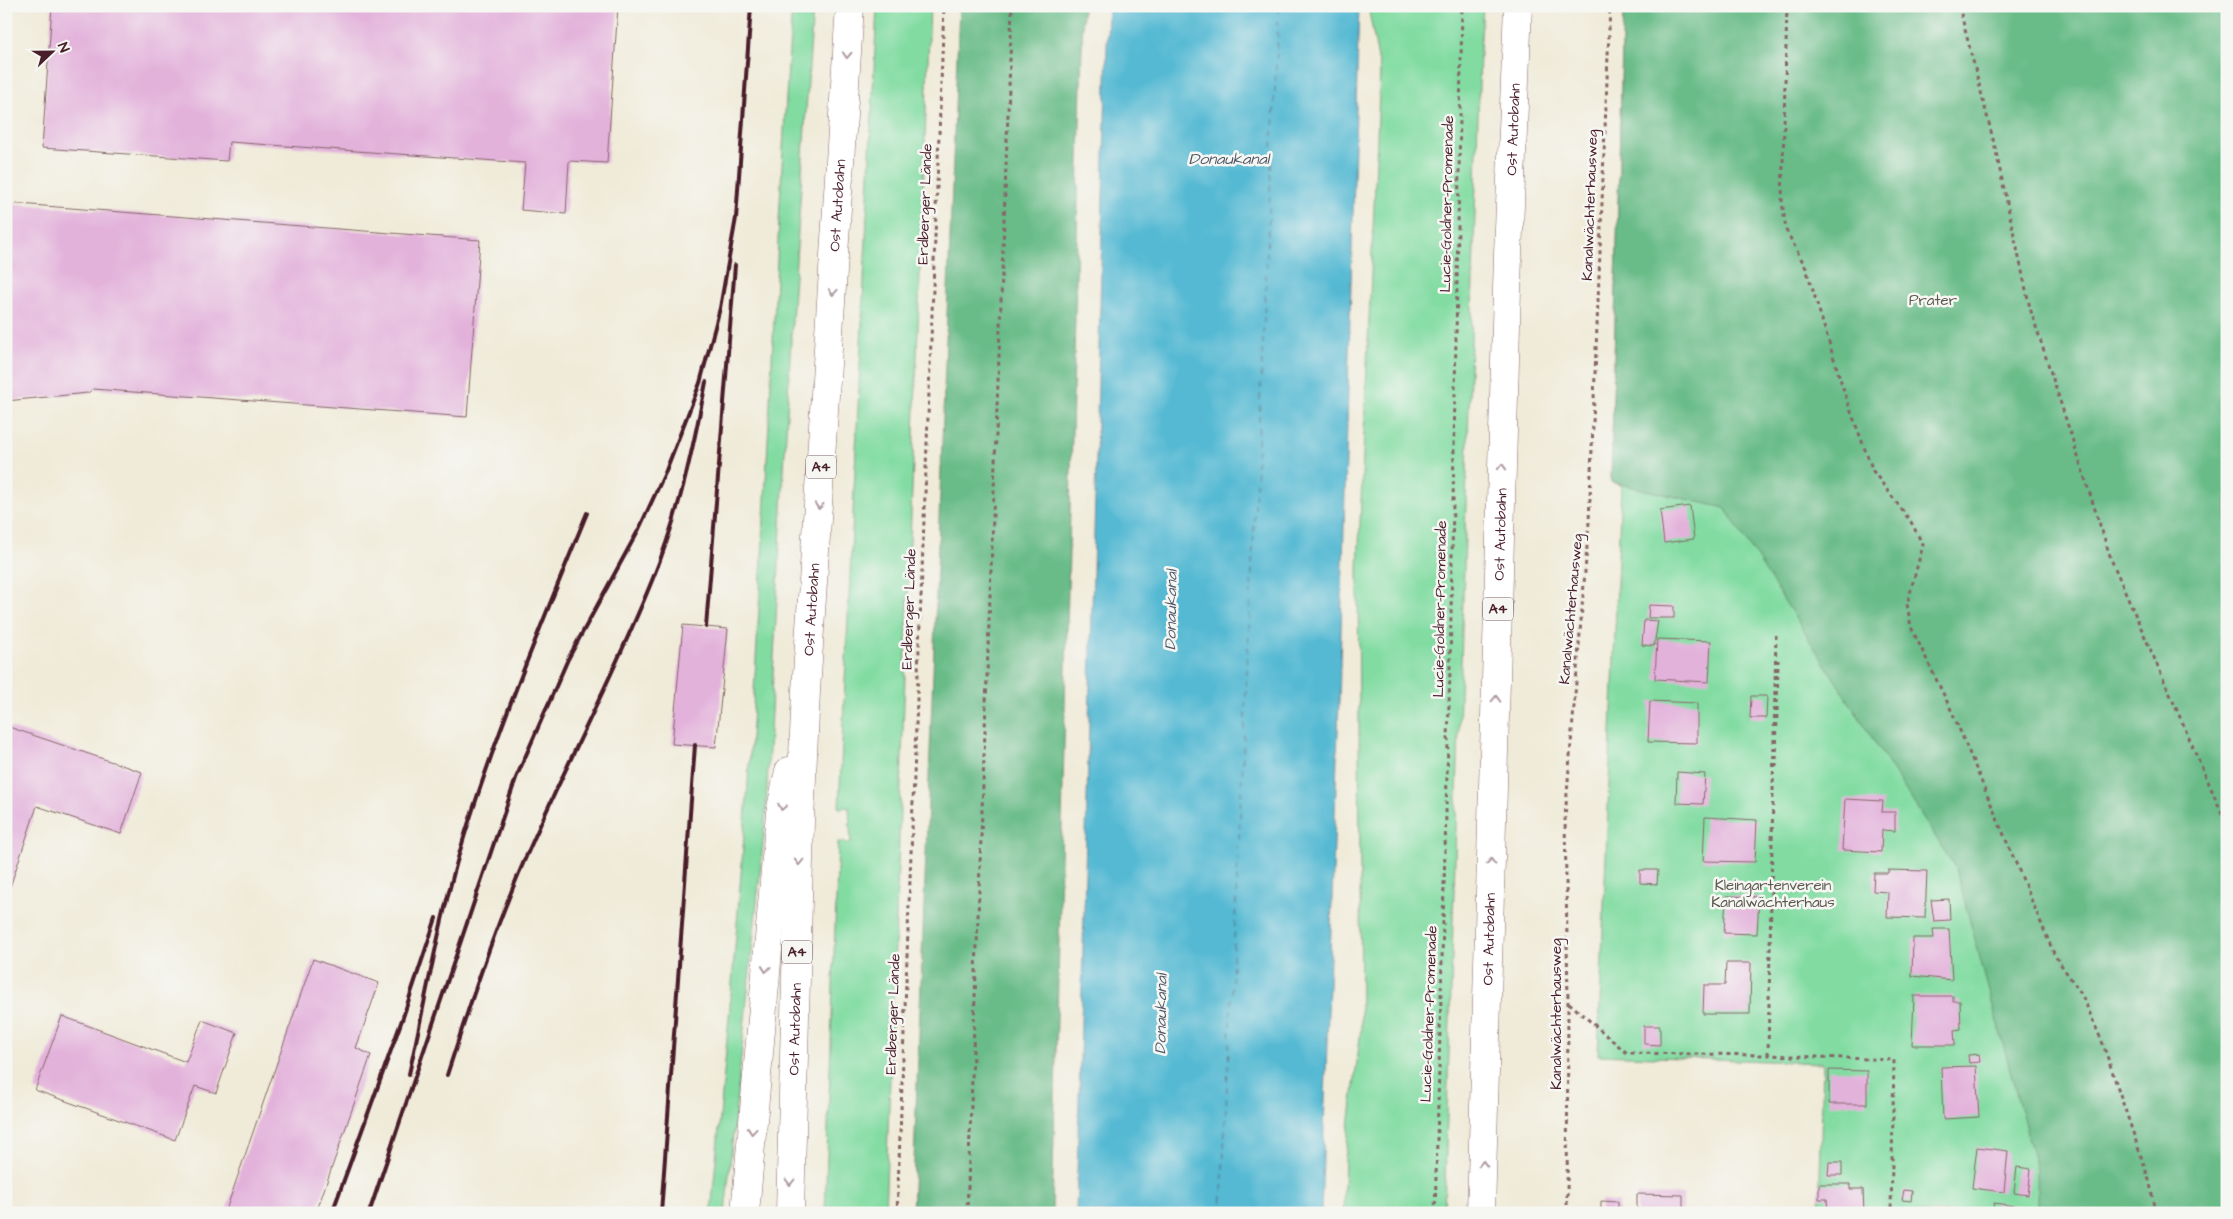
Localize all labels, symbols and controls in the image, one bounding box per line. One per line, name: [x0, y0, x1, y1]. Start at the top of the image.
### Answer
north arrow: [28, 28, 78, 78]
text: N: [52, 40, 74, 56]
one-way arrow: [842, 51, 853, 59]
street label: Ost Autobahn: [1501, 82, 1525, 176]
street label: Lucie-Goldner-Promenade: [1435, 115, 1459, 293]
street label: Kanalwächterhausweg: [1577, 129, 1604, 281]
street label: Erdberger Lände: [912, 143, 939, 265]
water label: Donaukanal: [1189, 148, 1272, 170]
street label: Ost Autobahn: [824, 158, 851, 252]
one-way arrow: [827, 288, 838, 296]
park label: Prater: [1909, 290, 1957, 311]
road number: A4: [806, 456, 836, 478]
one-way arrow: [1497, 463, 1507, 470]
street label: Ost Autobahn: [1488, 487, 1512, 581]
one-way arrow: [813, 503, 824, 511]
street label: Lucie-Goldner-Promenade: [1428, 520, 1452, 698]
street label: Kanalwächterhausweg: [1554, 532, 1589, 685]
street label: Erdberger Lände: [896, 548, 923, 670]
street label: Ost Autobahn: [798, 562, 825, 656]
water label: Donaukanal: [1159, 567, 1183, 650]
road number: A4: [1483, 598, 1513, 620]
one-way arrow: [1490, 695, 1501, 703]
one-way arrow: [777, 803, 787, 812]
one-way arrow: [1486, 857, 1496, 865]
one-way arrow: [794, 858, 804, 866]
park label: Kleingartenverein Kanalwächterhaus: [1711, 875, 1835, 913]
street label: Ost Autobahn: [1477, 892, 1501, 986]
street label: Lucie-Goldner-Promenade: [1415, 925, 1443, 1103]
street label: Kanalwächterhausweg: [1546, 938, 1568, 1090]
road number: A4: [782, 940, 812, 964]
street label: Erdberger Lände: [880, 953, 907, 1075]
one-way arrow: [761, 965, 772, 973]
water label: Donaukanal: [1149, 971, 1173, 1054]
street label: Ost Autobahn: [783, 982, 806, 1076]
one-way arrow: [747, 1127, 758, 1135]
one-way arrow: [1477, 1160, 1488, 1168]
one-way arrow: [785, 1178, 796, 1186]

